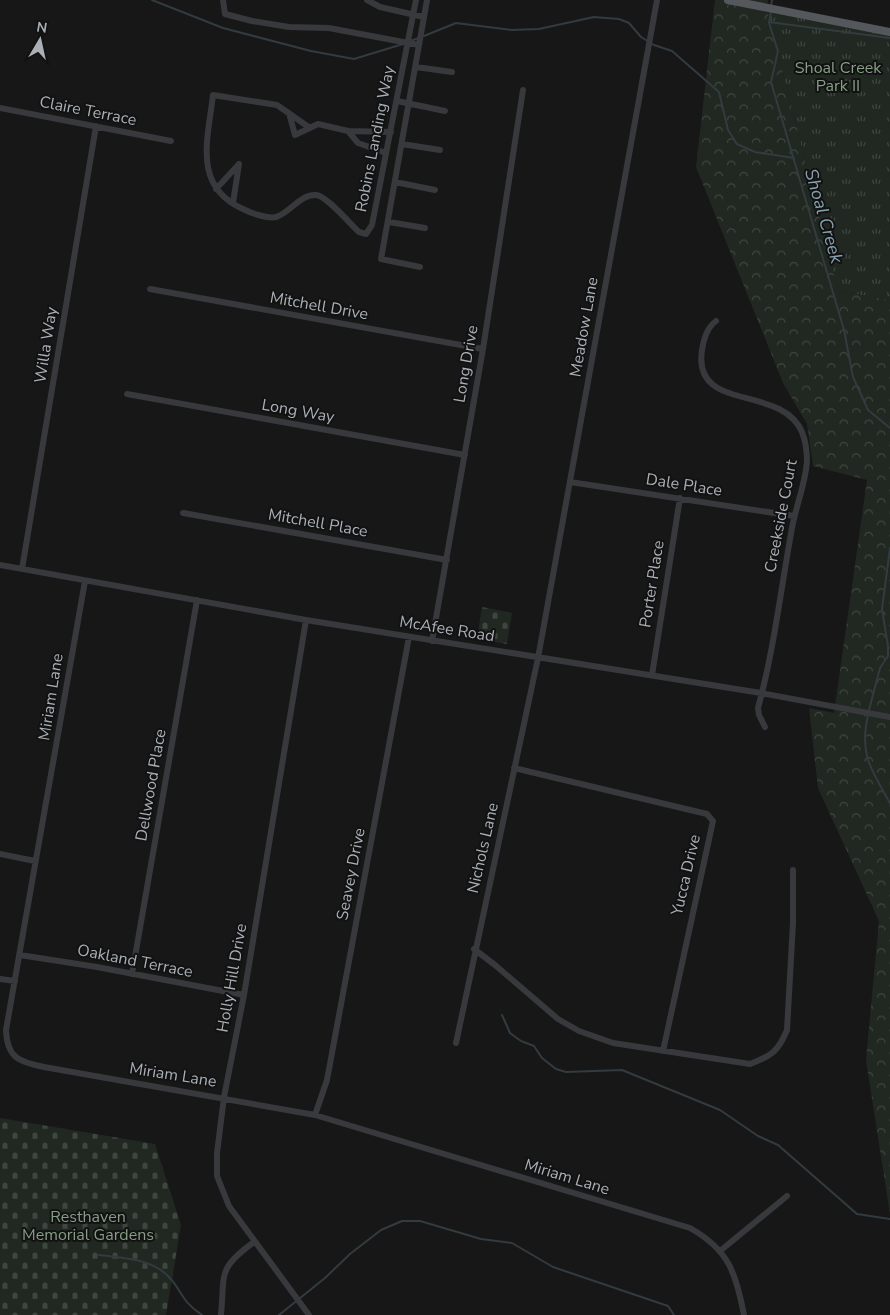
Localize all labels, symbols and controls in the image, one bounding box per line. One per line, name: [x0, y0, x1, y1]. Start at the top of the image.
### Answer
north arrow: [15, 15, 65, 65]
text: N: [35, 17, 49, 38]
park label: Shoal Creek Park II: [795, 57, 882, 97]
street label: Robins Landing Way: [350, 63, 400, 214]
street label: Claire Terrace: [38, 91, 138, 131]
water label: Shoal Creek: [799, 166, 849, 267]
street label: Meadow Lane: [564, 275, 604, 379]
street label: Mitchell Drive: [268, 287, 370, 325]
street label: Willa Way: [29, 305, 63, 385]
street label: Long Drive: [448, 324, 484, 404]
street label: Long Way: [260, 394, 337, 428]
street label: Creekside Court: [759, 457, 803, 574]
street label: Dale Place: [644, 468, 724, 502]
street label: Mitchell Place: [267, 503, 369, 543]
street label: Porter Place: [634, 539, 670, 629]
street label: McAfee Road: [398, 611, 496, 647]
street label: Miriam Lane: [33, 652, 69, 742]
street label: Dellwood Place: [130, 727, 172, 843]
street label: Nichols Lane: [462, 801, 504, 895]
street label: Seavey Drive: [331, 826, 371, 922]
street label: Yucca Drive: [666, 832, 706, 919]
street label: Holly Hill Drive: [212, 922, 252, 1034]
street label: Oakland Terrace: [75, 939, 195, 983]
street label: Miriam Lane: [128, 1057, 218, 1093]
street label: Miriam Lane: [522, 1154, 612, 1200]
park label: Resthaven Memorial Gardens: [22, 1206, 154, 1246]

